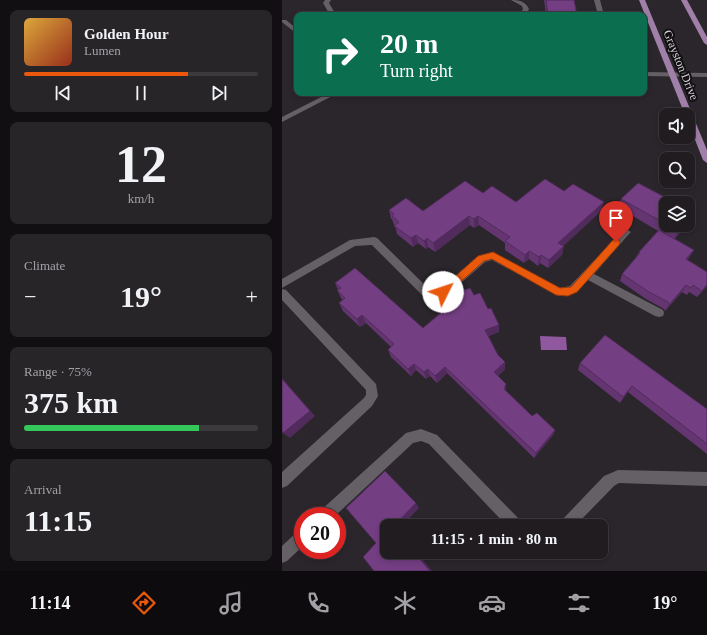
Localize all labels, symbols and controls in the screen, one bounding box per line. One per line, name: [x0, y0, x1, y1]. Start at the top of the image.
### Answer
text: Golden Hour: [84, 26, 169, 42]
icon: right: [314, 28, 366, 80]
text: 20 m: [380, 28, 438, 59]
street label: Grayston Drive: [661, 28, 701, 102]
text: Lumen: [84, 43, 121, 58]
text: Turn right: [380, 61, 453, 81]
icon: previous: [52, 82, 74, 104]
icon: pause: [130, 82, 152, 104]
icon: next: [208, 82, 230, 104]
map controls: [659, 108, 695, 232]
button: sound: [659, 108, 695, 144]
text: 12: [115, 136, 167, 193]
button: search: [659, 152, 695, 188]
text: km/h: [128, 191, 154, 206]
button: layers: [659, 196, 695, 232]
pin: [599, 201, 633, 242]
icon: arrive: [605, 207, 627, 229]
text: Climate: [24, 258, 65, 273]
position arrow: [422, 271, 464, 313]
text: 19°: [120, 280, 162, 313]
text: −: [24, 284, 36, 309]
text: +: [246, 284, 258, 309]
text: Range · 75%: [24, 364, 92, 379]
text: 375 km: [24, 386, 118, 419]
text: Arrival: [24, 482, 62, 497]
text: 11:15: [24, 504, 92, 537]
speed limit sign: 20: [294, 507, 346, 559]
text: 11:15 · 1 min · 80 m: [431, 531, 557, 547]
icon: directions: [130, 589, 158, 617]
icon: music: [217, 589, 245, 617]
icon: phone: [304, 589, 332, 617]
icon: climate: [391, 589, 419, 617]
icon: car: [478, 589, 506, 617]
icon: filters: [565, 589, 593, 617]
text: 11:14: [30, 593, 71, 613]
text: 19°: [652, 593, 677, 613]

